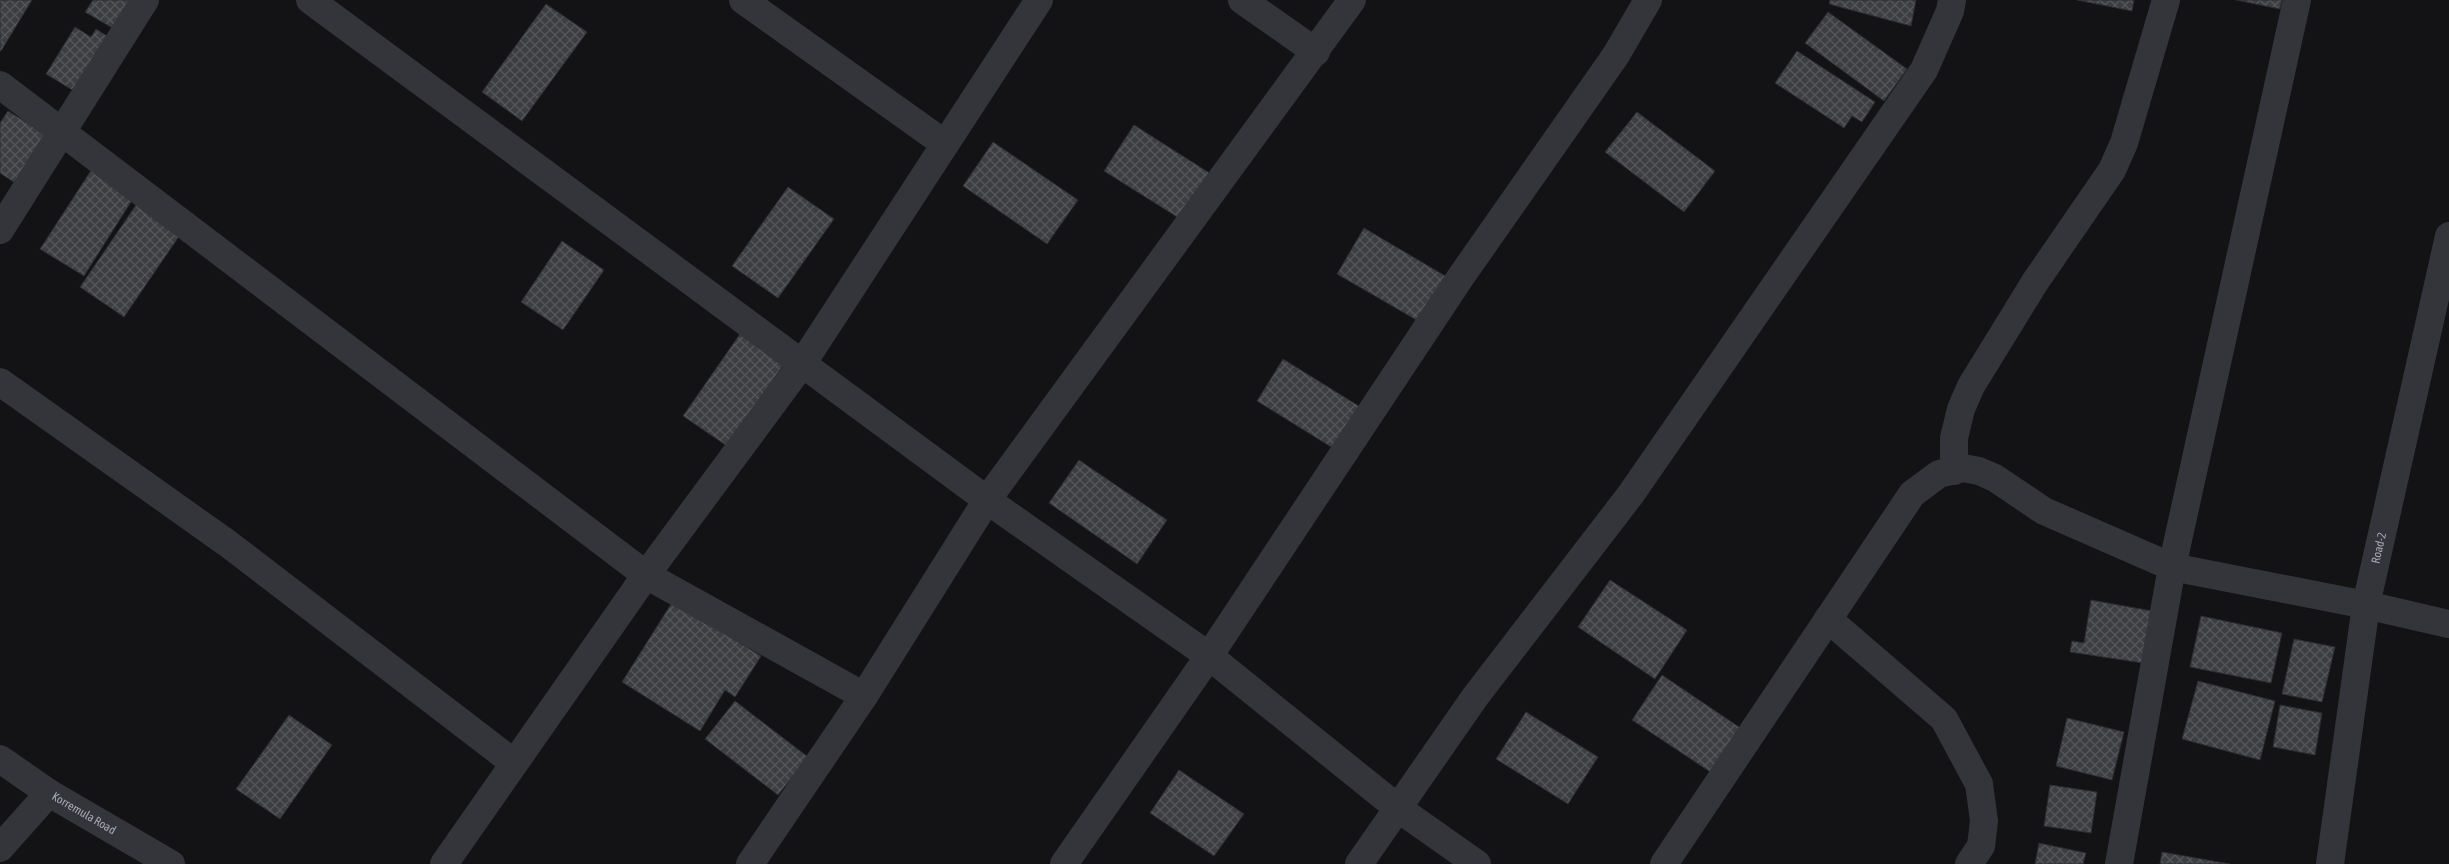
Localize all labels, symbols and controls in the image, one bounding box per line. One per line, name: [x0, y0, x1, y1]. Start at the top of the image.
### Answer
street label: Road-2: [2369, 531, 2389, 565]
street label: Korremula Road: [49, 789, 118, 837]

